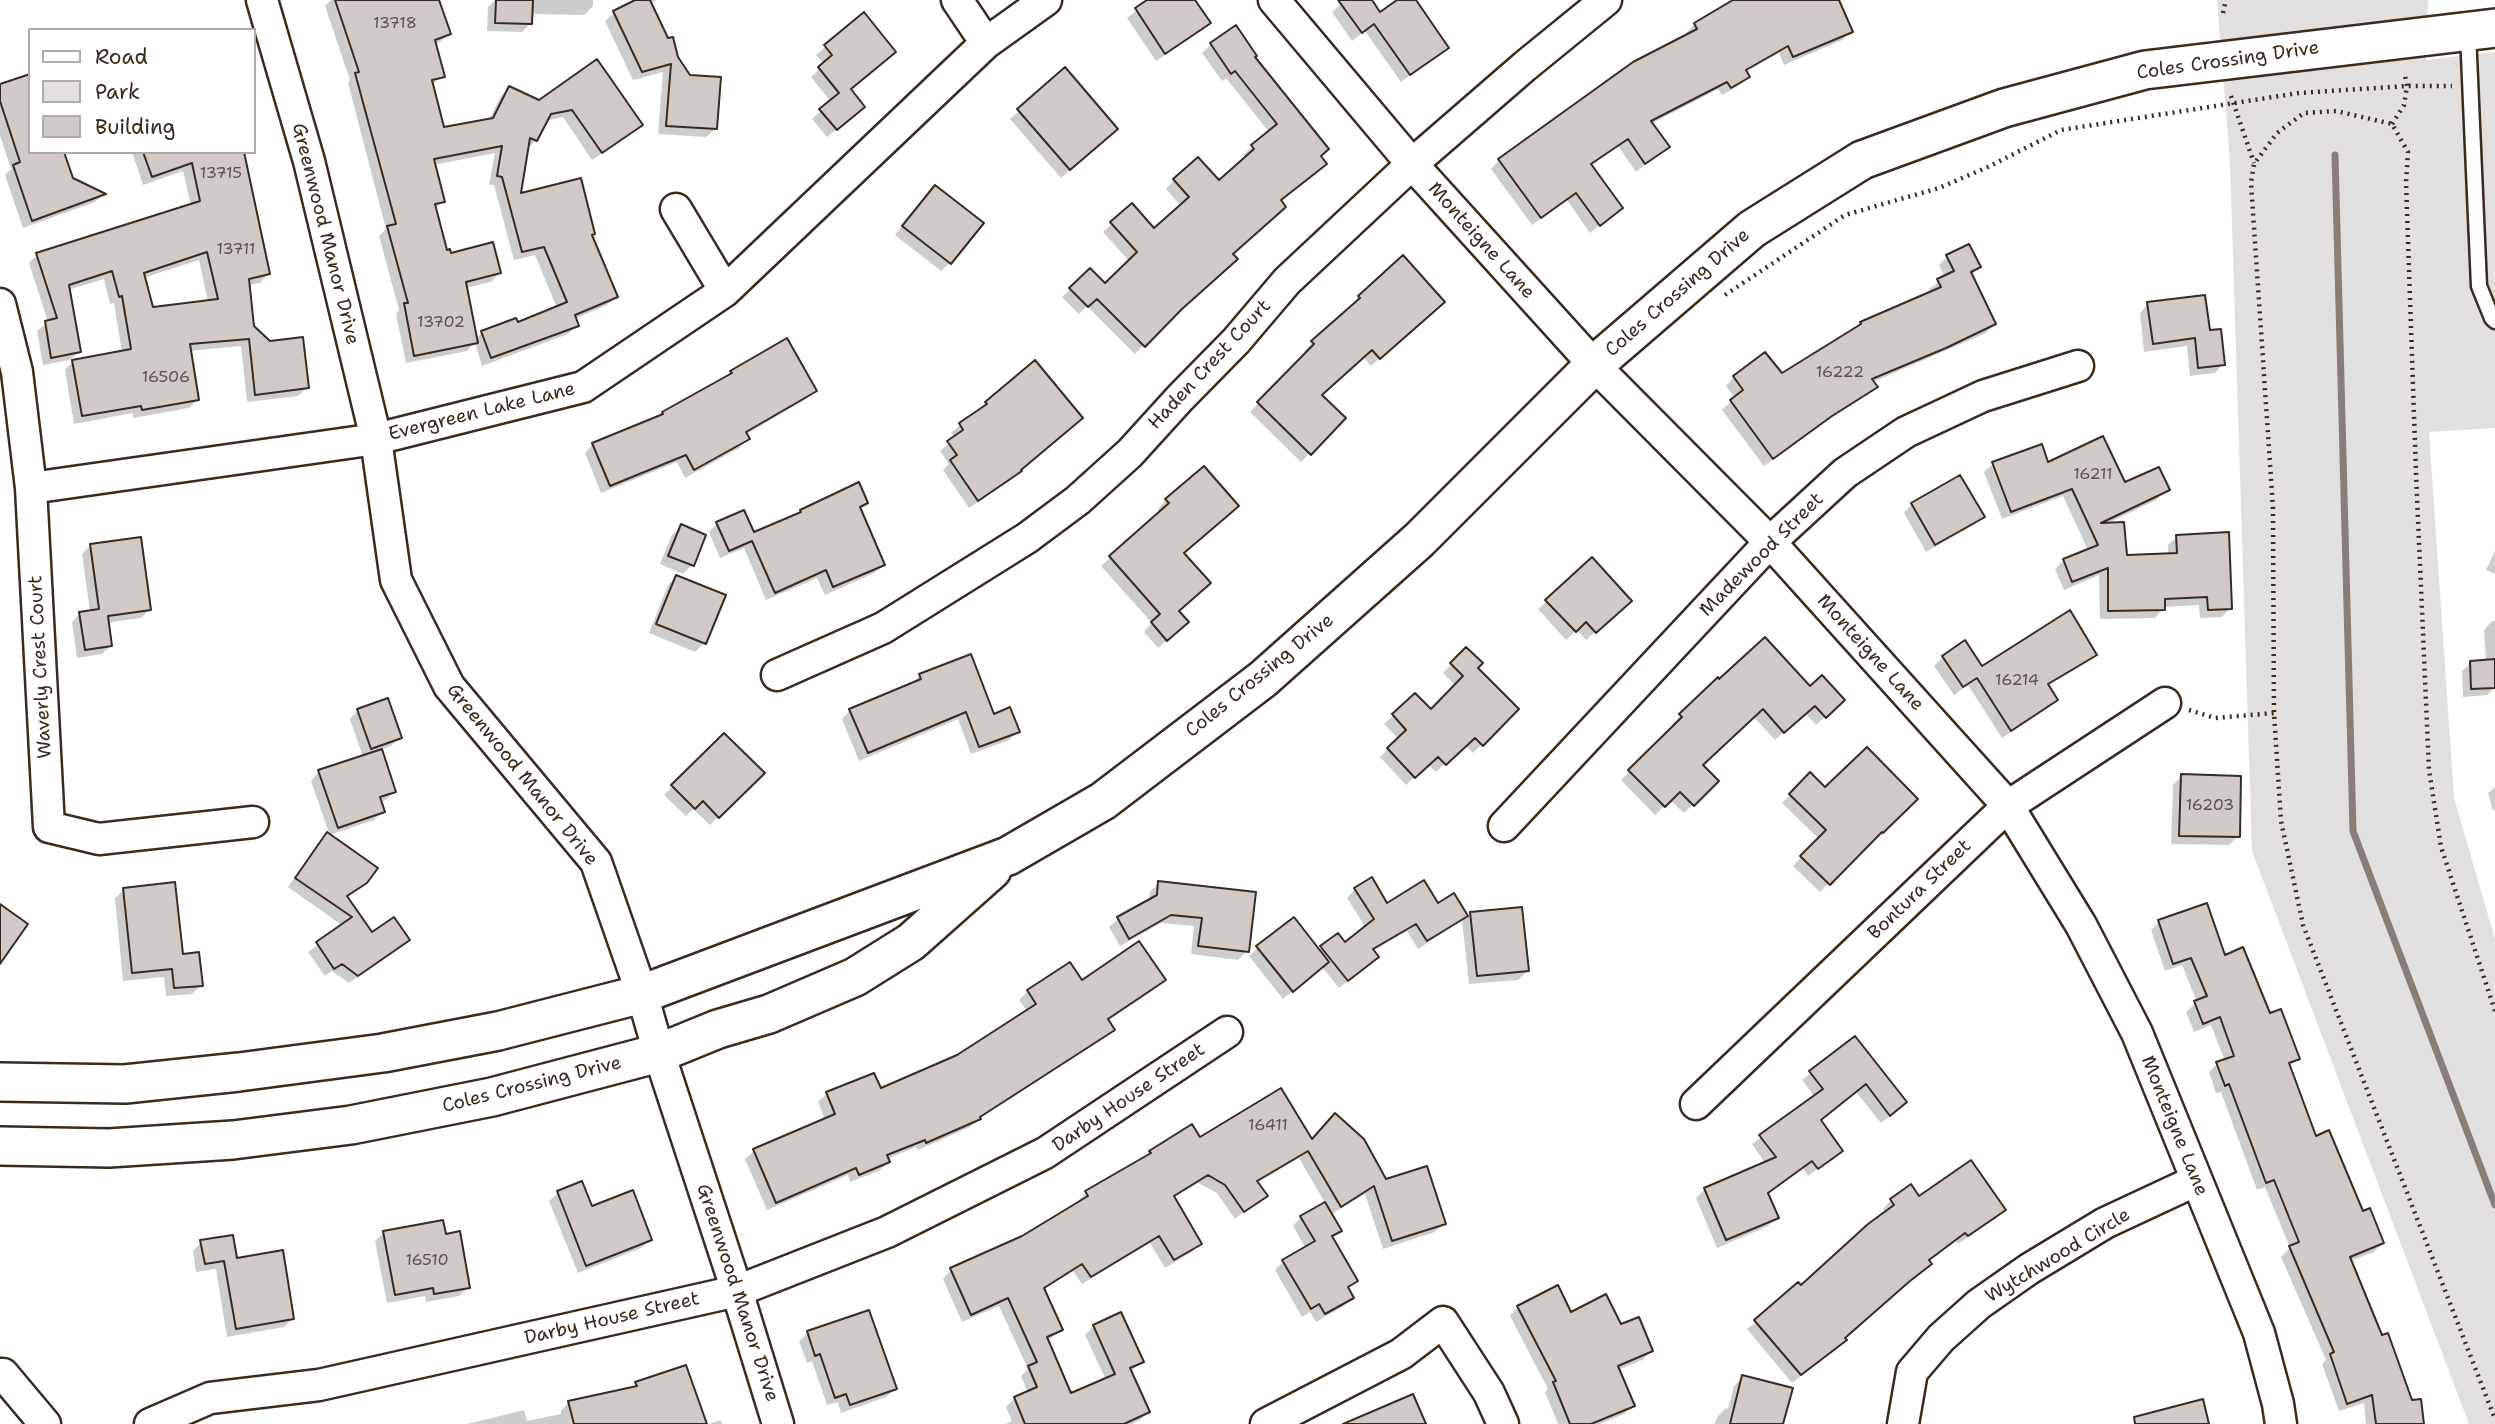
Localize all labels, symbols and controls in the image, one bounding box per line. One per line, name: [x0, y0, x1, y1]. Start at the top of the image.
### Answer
house number: 13718: [373, 14, 417, 34]
legend: [28, 28, 256, 154]
street label: Coles Crossing Drive: [2135, 37, 2321, 85]
text: Road: [95, 43, 148, 71]
text: Park: [95, 78, 140, 106]
text: Building: [95, 113, 175, 141]
street label: Greenwood Manor Drive: [286, 121, 364, 347]
house number: 13715: [200, 164, 242, 184]
street label: Monteigne Lane: [1423, 178, 1539, 304]
street label: Coles Crossing Drive: [1601, 224, 1755, 362]
house number: 13711: [217, 240, 255, 260]
street label: Haden Crest Court: [1144, 295, 1276, 435]
house number: 13702: [417, 313, 465, 333]
house number: 16222: [1816, 363, 1864, 383]
house number: 16506: [142, 368, 190, 388]
street label: Evergreen Lake Lane: [386, 378, 578, 446]
house number: 16211: [2073, 465, 2113, 485]
street label: Madewood Street: [1695, 488, 1829, 622]
street label: Waverly Crest Court: [25, 575, 57, 759]
street label: Monteigne Lane: [1812, 590, 1928, 716]
street label: Coles Crossing Drive: [1181, 609, 1339, 743]
house number: 16214: [1995, 671, 2039, 691]
street label: Greenwood Manor Drive: [441, 679, 603, 871]
house number: 16203: [2186, 796, 2234, 816]
street label: Bontura Street: [1864, 835, 1976, 945]
street label: Darby House Street: [1048, 1039, 1210, 1157]
street label: Coles Crossing Drive: [440, 1052, 624, 1118]
street label: Monteigne Lane: [2135, 1053, 2213, 1199]
house number: 16411: [1248, 1116, 1288, 1136]
street label: Greenwood Manor Drive: [691, 1181, 783, 1405]
street label: Wytchwood Circle: [1982, 1204, 2134, 1308]
house number: 16510: [405, 1251, 449, 1271]
street label: Darby House Street: [522, 1288, 702, 1350]

